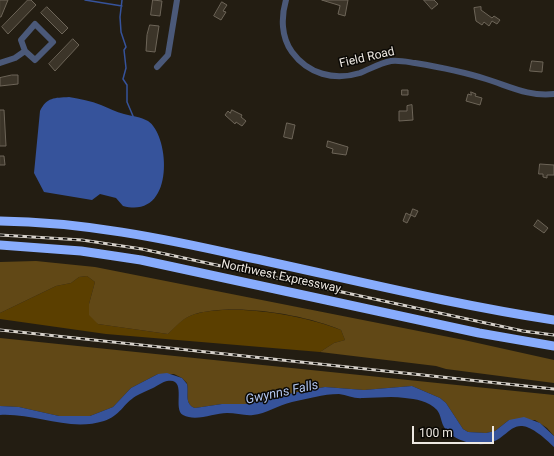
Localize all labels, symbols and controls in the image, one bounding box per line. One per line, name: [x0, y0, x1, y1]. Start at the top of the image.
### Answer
street label: Field Road: [338, 45, 396, 71]
street label: Northwest Expressway: [220, 257, 342, 297]
water label: Gwynns Falls: [244, 378, 320, 408]
scale bar: [414, 418, 496, 444]
text: 100 m: [419, 426, 453, 440]

